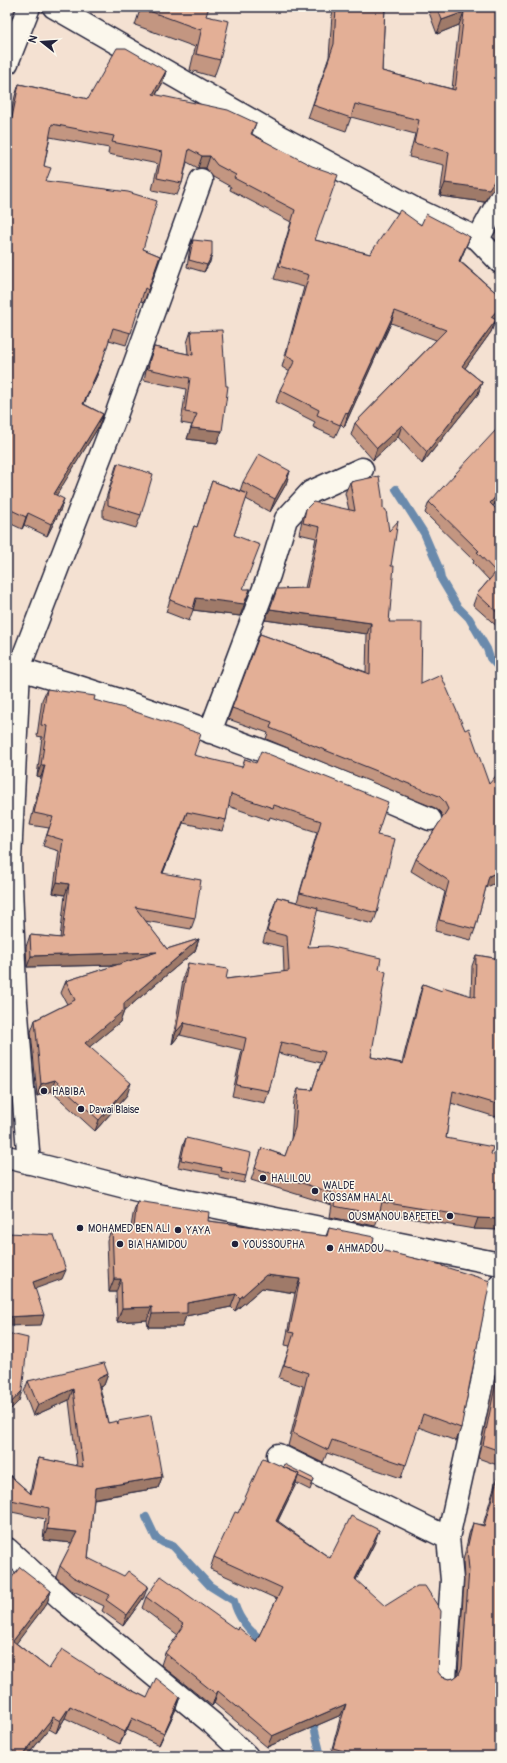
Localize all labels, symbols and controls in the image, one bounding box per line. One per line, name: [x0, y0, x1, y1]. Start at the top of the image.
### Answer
north arrow: [22, 22, 62, 62]
text: N: [26, 33, 40, 45]
marker: HABIBA: [39, 1086, 49, 1096]
place label: HABIBA: [52, 1086, 86, 1098]
marker: Dawai Blaise: [76, 1104, 86, 1114]
place label: Dawai Blaise: [89, 1104, 139, 1116]
marker: HALILOU: [258, 1173, 268, 1183]
place label: HALILOU: [271, 1173, 311, 1185]
place label: WALDE KOSSAM HALAL: [323, 1180, 394, 1204]
marker: WALDE KOSSAM HALAL: [310, 1186, 320, 1196]
place label: OUSMANOU BAPETEL: [348, 1211, 442, 1223]
marker: OUSMANOU BAPETEL: [445, 1211, 455, 1221]
marker: MOHAMED BEN ALI: [75, 1223, 85, 1233]
place label: MOHAMED BEN ALI: [88, 1223, 170, 1235]
marker: YAYA: [173, 1225, 183, 1235]
place label: YAYA: [185, 1225, 211, 1237]
marker: BIA HAMIDOU: [115, 1239, 125, 1249]
place label: BIA HAMIDOU: [128, 1239, 188, 1251]
marker: YOUSSOUPHA: [230, 1239, 240, 1249]
place label: YOUSSOUPHA: [242, 1239, 305, 1251]
marker: AHMADOU: [325, 1243, 335, 1253]
place label: AHMADOU: [338, 1243, 384, 1255]

